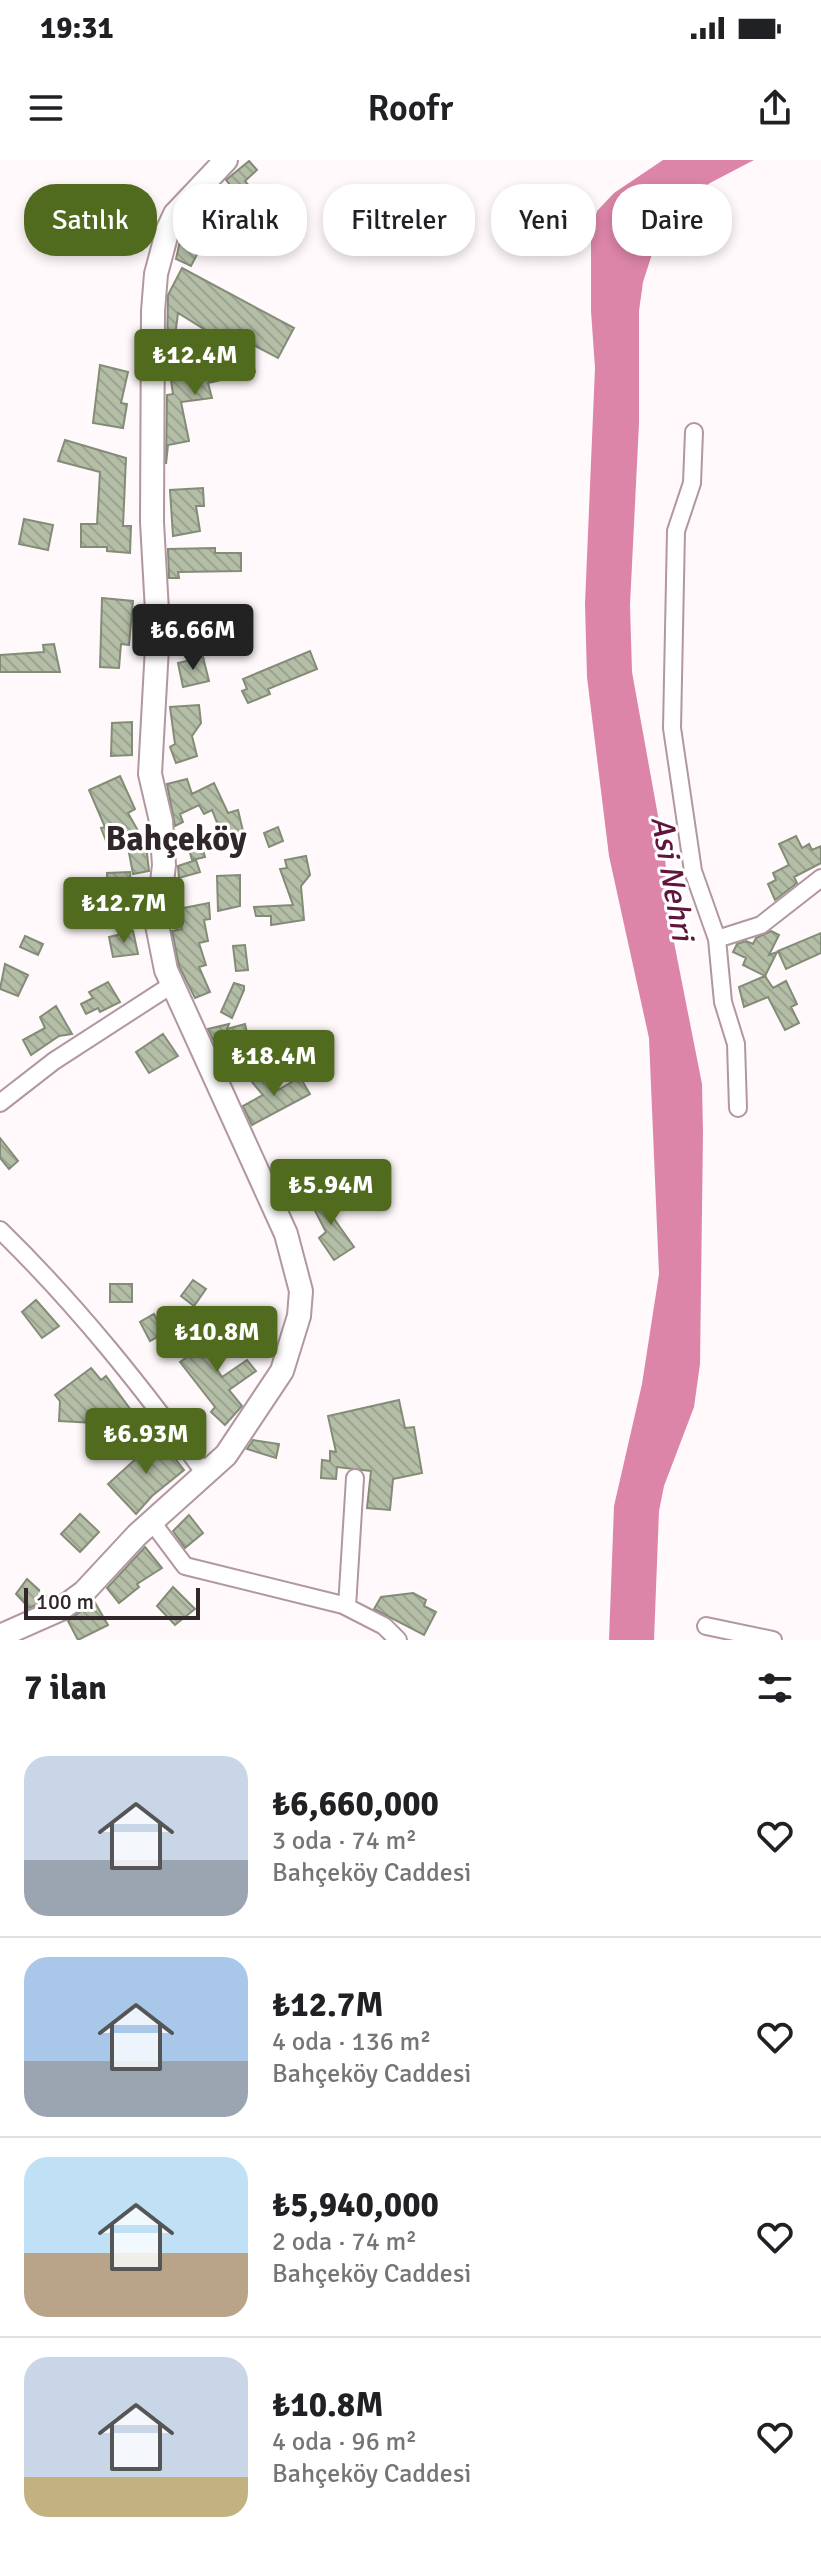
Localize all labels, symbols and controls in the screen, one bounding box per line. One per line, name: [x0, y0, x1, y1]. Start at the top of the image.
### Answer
text: 19:31: [40, 10, 114, 47]
icon: menu: [24, 86, 68, 130]
text: Roofr: [368, 86, 453, 131]
icon: share: [753, 86, 797, 130]
chip: Satılık: [24, 184, 157, 256]
chip: Kiralık: [173, 184, 307, 256]
chip: Filtreler: [323, 184, 475, 256]
chip: Yeni: [491, 184, 596, 256]
chip: Daire: [612, 184, 732, 256]
pin: ₺12.4M: [130, 329, 260, 397]
text: ₺12.4M: [152, 339, 238, 371]
pin: ₺6.66M: [128, 604, 258, 672]
text: ₺6.66M: [150, 614, 236, 646]
water label: Asi Nehri: [642, 813, 703, 947]
district label: Bahçeköy: [105, 818, 247, 860]
pin: ₺12.7M: [59, 877, 189, 945]
text: ₺12.7M: [81, 887, 167, 919]
pin: ₺18.4M: [209, 1030, 339, 1098]
text: ₺18.4M: [231, 1040, 317, 1072]
pin: ₺5.94M: [266, 1159, 396, 1227]
text: ₺5.94M: [288, 1169, 374, 1201]
pin: ₺10.8M: [152, 1306, 282, 1374]
text: ₺10.8M: [174, 1316, 260, 1348]
pin: ₺6.93M: [81, 1408, 211, 1476]
text: ₺6.93M: [103, 1418, 189, 1450]
scale bar: [24, 1584, 200, 1620]
text: 100 m: [36, 1588, 94, 1615]
icon: filters: [753, 1666, 797, 1710]
text: 7 ilan: [24, 1667, 107, 1709]
text: ₺6,660,000: [272, 1783, 439, 1825]
icon: home: [88, 1788, 184, 1884]
icon: heart: [753, 1814, 797, 1858]
text: 3 oda · 74 m²: [272, 1825, 417, 1857]
text: Bahçeköy Caddesi: [272, 1857, 471, 1889]
text: ₺12.7M: [272, 1984, 384, 2026]
icon: home: [88, 1989, 184, 2085]
icon: heart: [753, 2015, 797, 2059]
text: 4 oda · 136 m²: [272, 2026, 431, 2058]
text: Bahçeköy Caddesi: [272, 2058, 471, 2090]
text: ₺5,940,000: [272, 2184, 439, 2226]
icon: home: [88, 2189, 184, 2285]
icon: heart: [753, 2215, 797, 2259]
text: 2 oda · 74 m²: [272, 2226, 417, 2258]
text: Bahçeköy Caddesi: [272, 2258, 471, 2290]
text: ₺10.8M: [272, 2384, 384, 2426]
icon: home: [88, 2389, 184, 2485]
icon: heart: [753, 2415, 797, 2459]
text: 4 oda · 96 m²: [272, 2426, 417, 2458]
text: Bahçeköy Caddesi: [272, 2458, 471, 2490]

